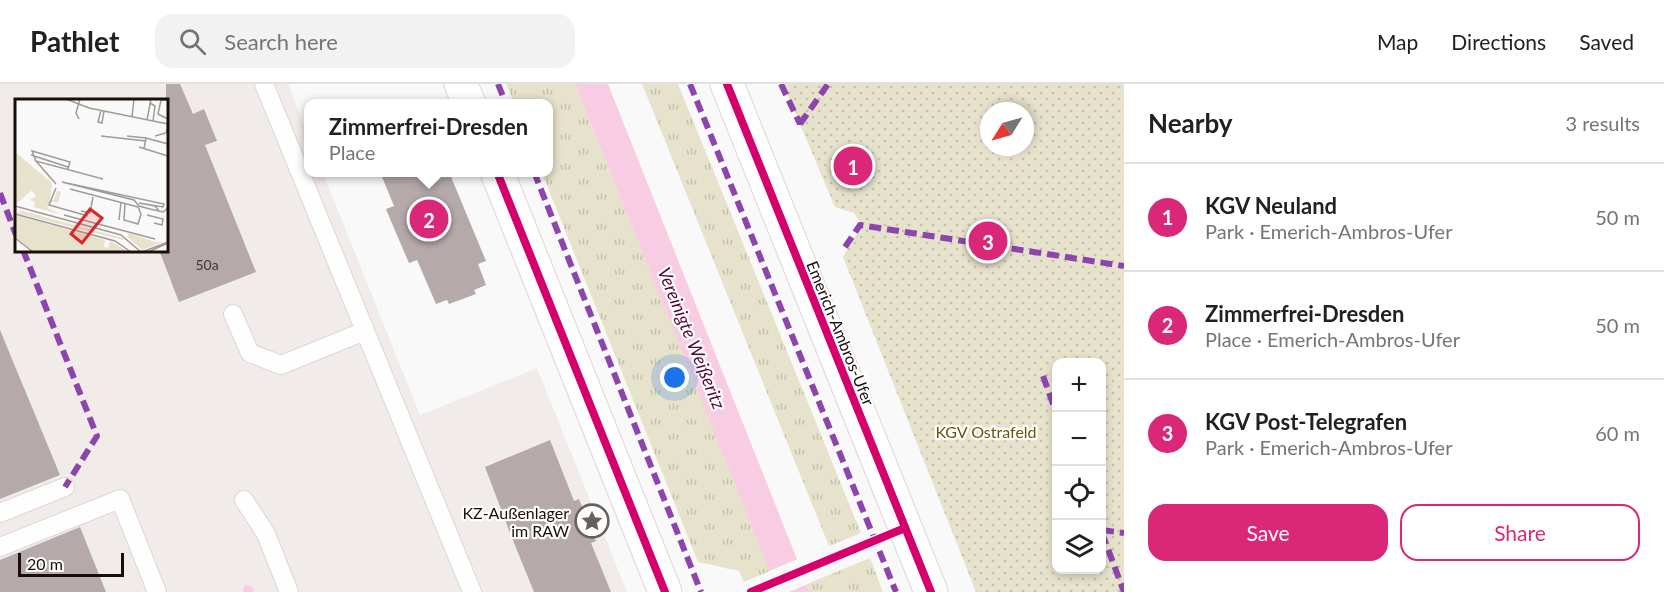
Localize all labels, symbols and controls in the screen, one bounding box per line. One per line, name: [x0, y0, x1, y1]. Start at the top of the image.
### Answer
search box: [155, 14, 575, 68]
text: Pathlet: [30, 24, 119, 58]
icon: search: [176, 25, 209, 58]
text: Search here: [224, 28, 338, 55]
text: Map: [1377, 29, 1418, 54]
text: Directions: [1451, 29, 1546, 54]
text: Saved: [1579, 29, 1634, 54]
inset map: [15, 99, 168, 252]
popup: [304, 99, 553, 177]
north arrow: [980, 102, 1034, 156]
text: Nearby: [1148, 107, 1233, 139]
text: 3 results: [1565, 111, 1640, 135]
text: Zimmerfrei-Dresden: [329, 113, 528, 140]
text: Place: [329, 140, 375, 164]
pin: 1: [834, 144, 872, 188]
text: KGV Neuland: [1205, 192, 1337, 219]
pin: 2: [410, 196, 448, 242]
text: 1: [1162, 205, 1173, 229]
text: 50 m: [1595, 205, 1640, 229]
pin: 3: [968, 218, 1008, 264]
text: Park · Emerich-Ambros-Ufer: [1205, 219, 1452, 243]
house number: 50a: [195, 256, 219, 273]
street label: Emerich-Ambros-Ufer: [803, 258, 879, 408]
water label: Vereinigte Weißeritz: [654, 264, 731, 412]
text: Zimmerfrei-Dresden: [1205, 300, 1404, 327]
text: 2: [1162, 313, 1173, 337]
text: 50 m: [1595, 313, 1640, 337]
text: Place · Emerich-Ambros-Ufer: [1205, 327, 1460, 351]
map controls: [1052, 358, 1106, 574]
button: +: [1052, 358, 1106, 412]
your location: [660, 363, 689, 392]
text: KGV Post-Telegrafen: [1205, 408, 1407, 435]
button: −: [1052, 412, 1106, 466]
text: 3: [1162, 421, 1173, 445]
text: 60 m: [1595, 421, 1640, 445]
park label: KGV Ostrafeld: [935, 422, 1037, 441]
text: Park · Emerich-Ambros-Ufer: [1205, 435, 1452, 459]
button: locate: [1052, 466, 1106, 520]
place label: KZ-Außenlager im RAW: [463, 503, 569, 540]
place icon: KZ-Außenlager im RAW: [574, 503, 610, 539]
button: Save: [1148, 504, 1388, 561]
button: Share: [1400, 504, 1640, 561]
button: layers: [1052, 520, 1106, 574]
scale bar: [18, 550, 124, 578]
text: 20 m: [27, 554, 63, 573]

